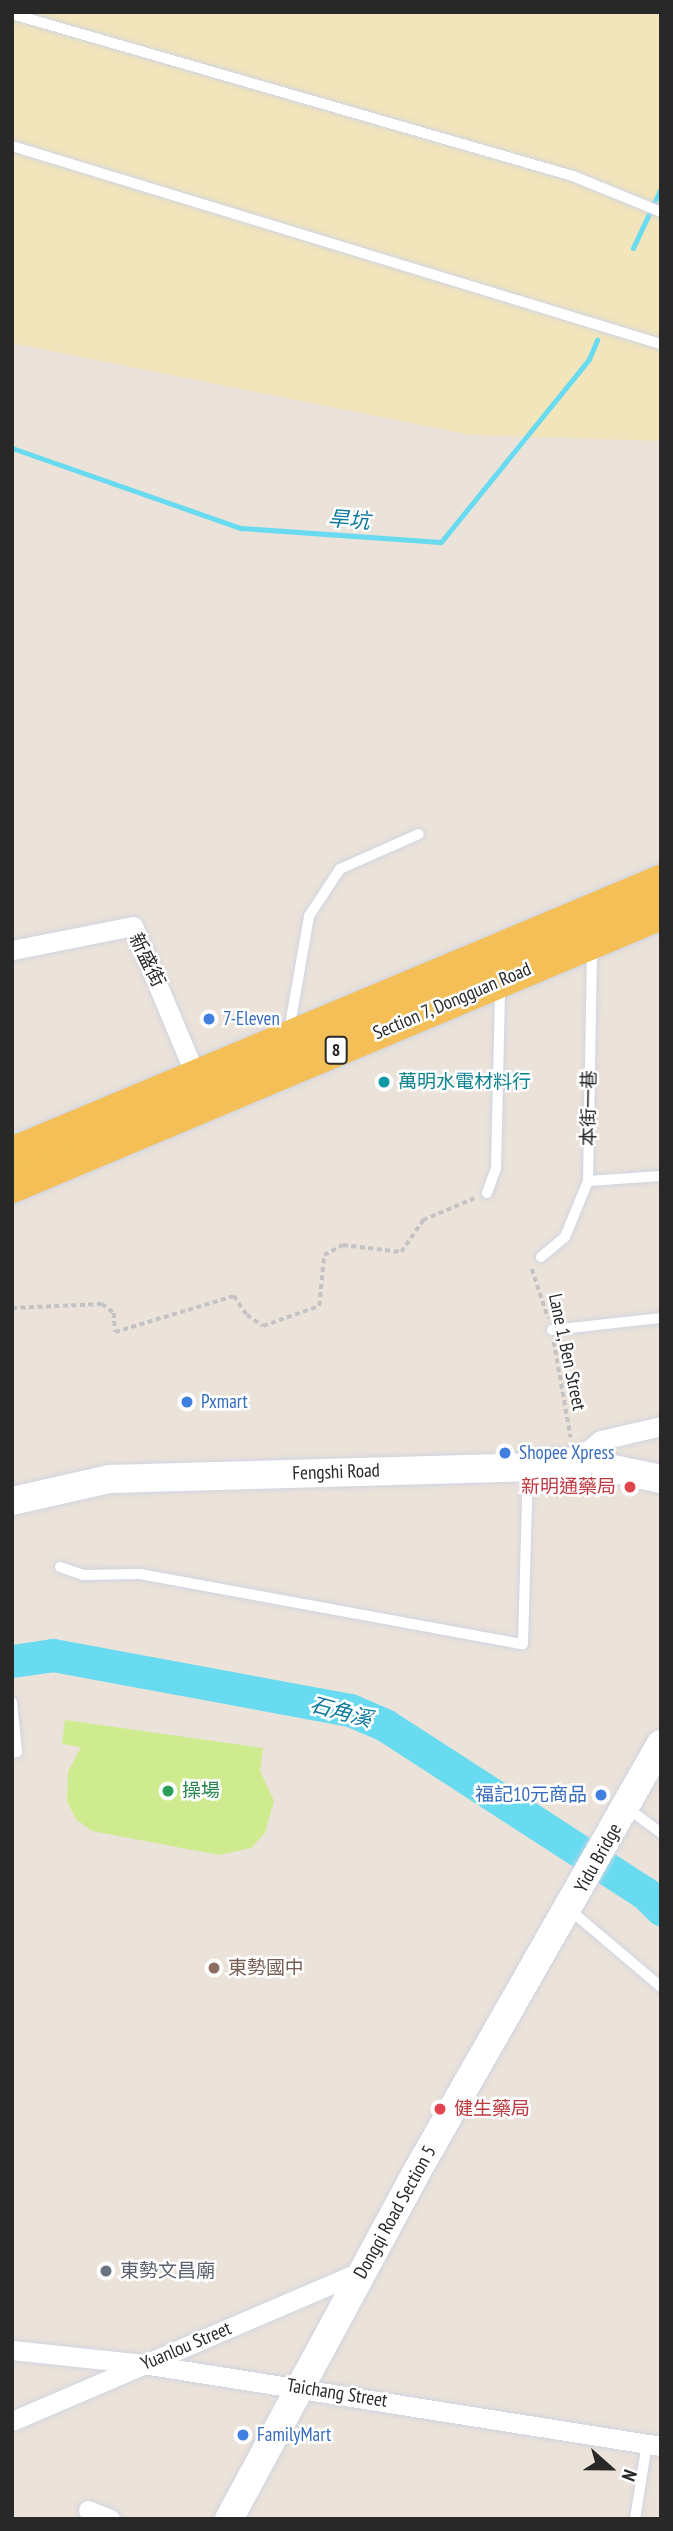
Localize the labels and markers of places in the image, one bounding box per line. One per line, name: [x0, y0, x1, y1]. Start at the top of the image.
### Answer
place label: 7-Eleven: [223, 1008, 280, 1030]
marker: 7-Eleven: [201, 1011, 217, 1027]
place label: 萬明水電材料行: [398, 1071, 531, 1093]
marker: 萬明水電材料行: [376, 1074, 392, 1090]
place label: Pxmart: [201, 1391, 248, 1413]
marker: Pxmart: [179, 1394, 195, 1410]
place label: Shopee Xpress: [519, 1442, 615, 1464]
marker: Shopee Xpress: [497, 1445, 513, 1461]
place label: 新明通藥局: [521, 1476, 616, 1498]
marker: 新明通藥局: [622, 1479, 638, 1495]
place label: 操場: [182, 1780, 220, 1802]
marker: 操場: [160, 1783, 176, 1799]
place label: 福記10元商品: [475, 1784, 587, 1806]
marker: 福記10元商品: [593, 1787, 609, 1803]
place label: 東勢國中: [228, 1957, 304, 1979]
marker: 東勢國中: [206, 1960, 222, 1976]
place label: 健生藥局: [454, 2098, 530, 2120]
marker: 健生藥局: [432, 2101, 448, 2117]
place label: 東勢文昌廟: [120, 2260, 215, 2282]
marker: 東勢文昌廟: [98, 2263, 114, 2279]
place label: FamilyMart: [257, 2424, 331, 2446]
marker: FamilyMart: [235, 2427, 251, 2443]

